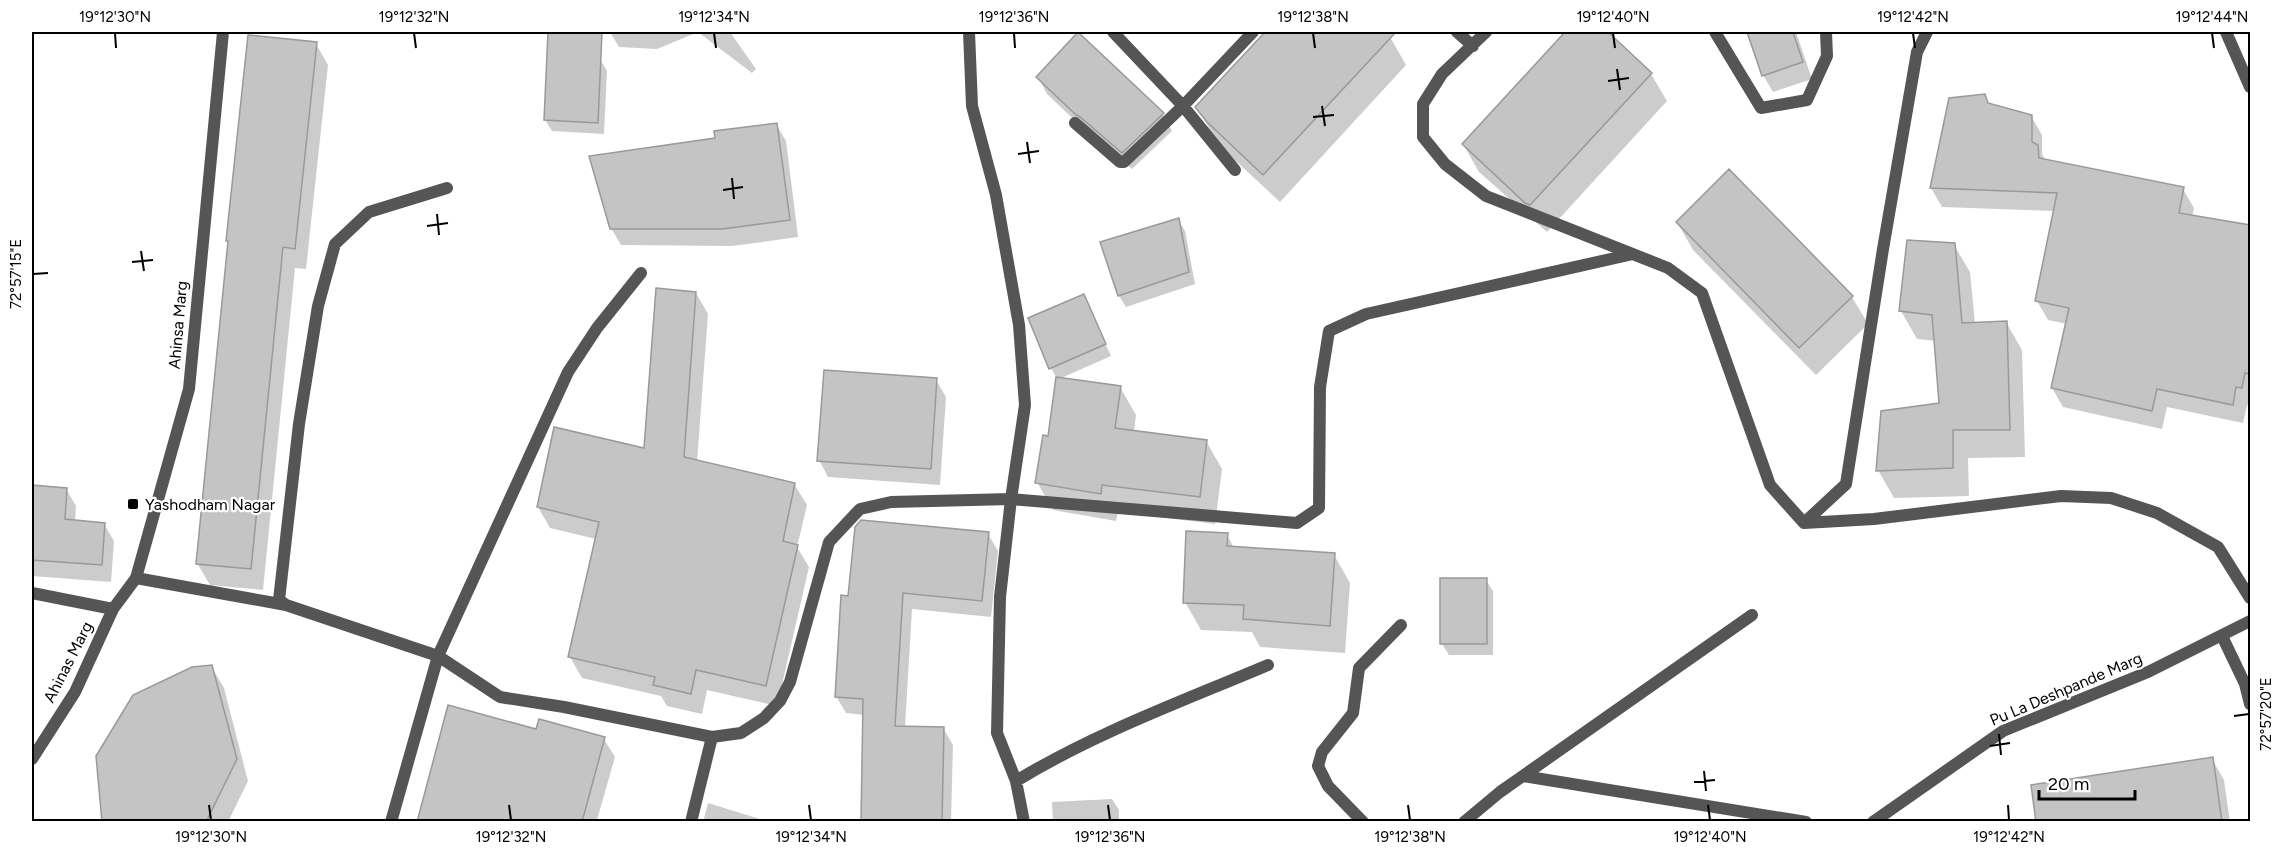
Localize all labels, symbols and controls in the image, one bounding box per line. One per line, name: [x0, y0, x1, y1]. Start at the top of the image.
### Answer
text: 19°12'30"N: [79, 8, 151, 26]
text: 19°12'32"N: [379, 8, 449, 26]
text: 19°12'34"N: [678, 8, 750, 26]
text: 19°12'36"N: [979, 8, 1049, 26]
text: 19°12'38"N: [1277, 8, 1349, 26]
text: 19°12'40"N: [1576, 8, 1650, 26]
text: 19°12'42"N: [1877, 8, 1949, 26]
text: 19°12'44"N: [2176, 8, 2248, 26]
text: 72°57'15"E: [7, 239, 25, 309]
street label: Ahinsa Marg: [165, 280, 191, 370]
place label: Yashodham Nagar: [145, 495, 276, 514]
marker: Yashodham Nagar: [126, 497, 140, 511]
street label: Ahinas Marg: [39, 618, 97, 706]
street label: Pu La Deshpande Marg: [1987, 648, 2145, 730]
text: 72°57'20"E: [2257, 677, 2275, 751]
scale bar: [2039, 763, 2135, 801]
text: 20 m: [2048, 773, 2089, 795]
text: 19°12'30"N: [175, 828, 247, 846]
text: 19°12'32"N: [476, 828, 546, 846]
text: 19°12'34"N: [775, 828, 847, 846]
text: 19°12'36"N: [1075, 828, 1145, 846]
text: 19°12'38"N: [1374, 828, 1446, 846]
text: 19°12'40"N: [1673, 828, 1747, 846]
text: 19°12'42"N: [1973, 828, 2045, 846]

